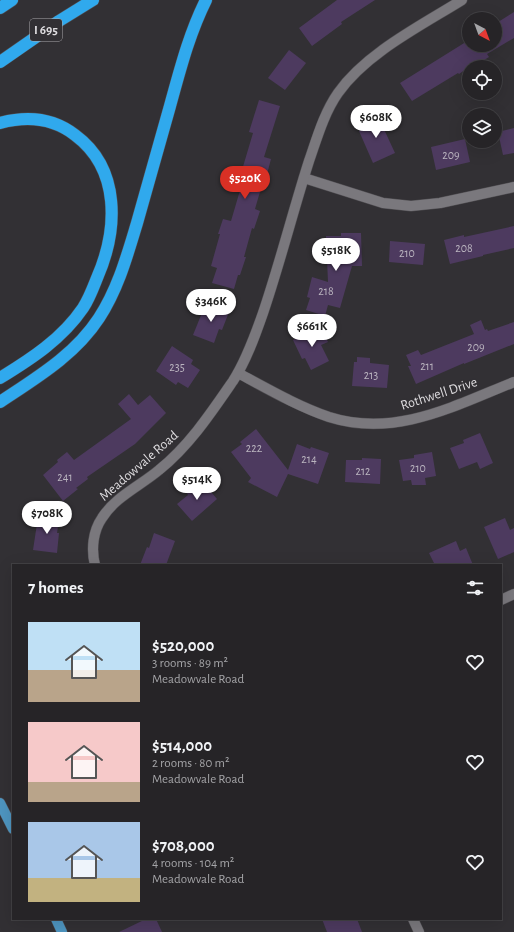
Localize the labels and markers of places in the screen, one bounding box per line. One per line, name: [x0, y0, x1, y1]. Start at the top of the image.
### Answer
pin: $608K: [348, 105, 404, 139]
pin: $520K: [217, 166, 273, 200]
pin: $518K: [308, 238, 364, 272]
pin: $346K: [183, 289, 239, 323]
pin: $661K: [284, 314, 340, 348]
pin: $514K: [169, 467, 225, 501]
pin: $708K: [19, 501, 75, 535]

